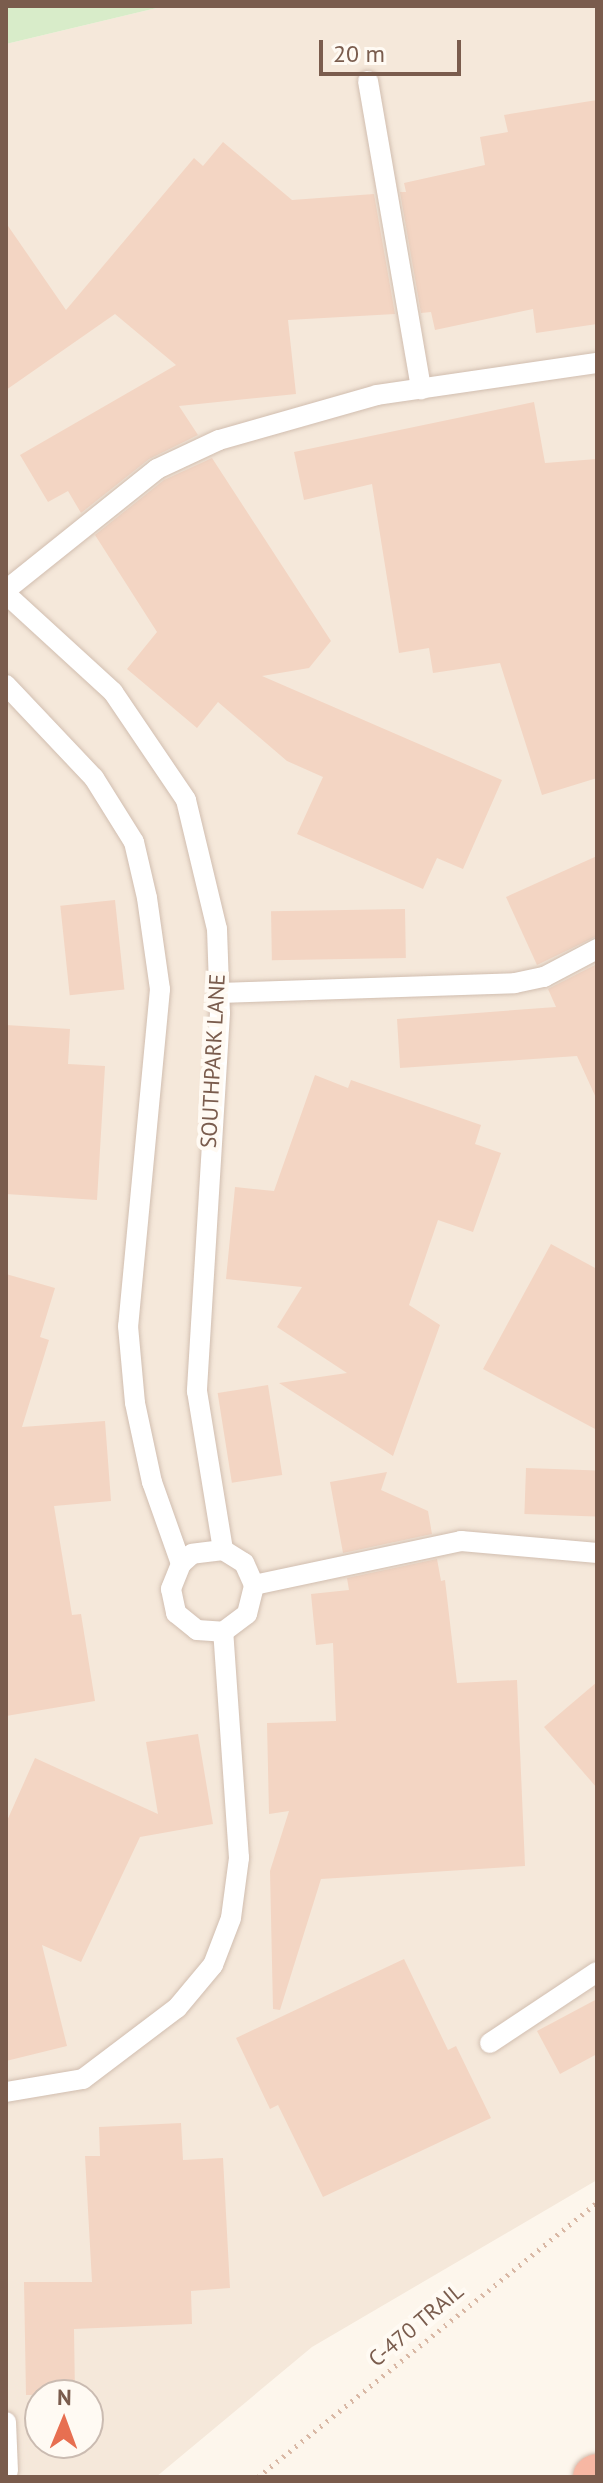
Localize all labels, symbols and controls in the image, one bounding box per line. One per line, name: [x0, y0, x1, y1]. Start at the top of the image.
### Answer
scale bar: [323, 24, 465, 74]
text: 20 m: [333, 38, 385, 69]
street label: SOUTHPARK LANE: [195, 973, 231, 1149]
street label: C-470 TRAIL: [363, 2278, 469, 2372]
north arrow: [24, 2379, 104, 2459]
text: N: [57, 2383, 72, 2411]

